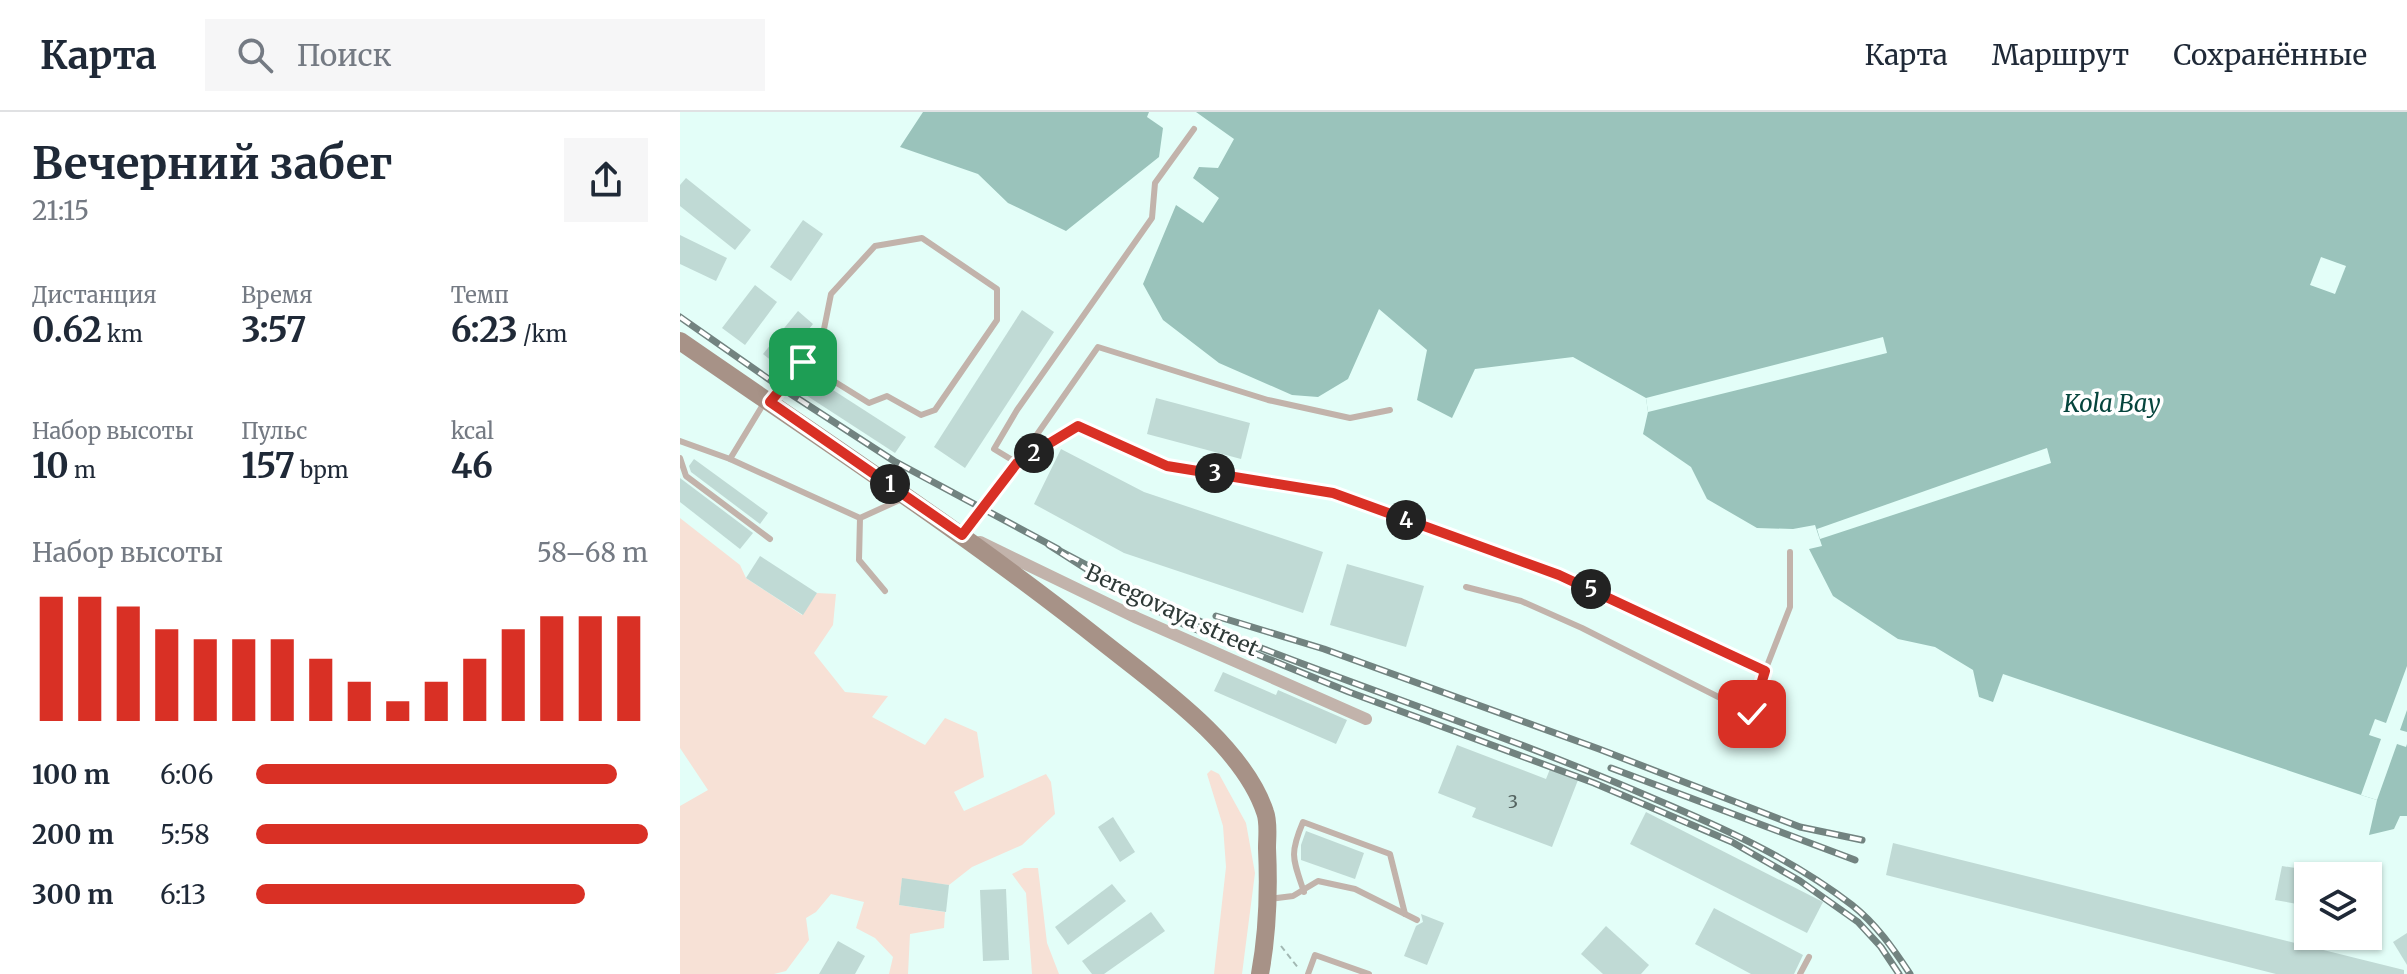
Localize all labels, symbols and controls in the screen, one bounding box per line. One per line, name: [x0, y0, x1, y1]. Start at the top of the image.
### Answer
search box: [205, 19, 765, 91]
text: Карта: [40, 32, 157, 79]
icon: search: [233, 33, 277, 77]
text: Поиск: [297, 36, 392, 74]
text: Карта: [1864, 37, 1948, 73]
text: Маршрут: [1992, 37, 2129, 73]
text: Сохранённые: [2173, 37, 2367, 73]
text: Вечерний забег: [32, 136, 392, 191]
button: share: [564, 138, 648, 222]
text: 21:15: [32, 194, 89, 227]
text: Дистанция: [32, 281, 157, 309]
text: Время: [241, 281, 313, 309]
text: Темп: [451, 281, 509, 309]
text: 0.62: [32, 309, 102, 351]
text: 3:57: [241, 309, 306, 351]
text: 6:23: [451, 309, 518, 351]
text: km: [102, 320, 143, 348]
text: /km: [518, 320, 567, 348]
pin: [769, 328, 837, 396]
icon: arrive: [781, 340, 825, 384]
water label: Kola Bay: [2062, 388, 2161, 419]
text: Набор высоты: [32, 417, 194, 445]
text: Пульс: [241, 417, 307, 445]
text: kcal: [451, 417, 494, 445]
pin: 2: [1014, 433, 1054, 473]
text: 2: [1028, 439, 1040, 467]
text: 10: [32, 445, 69, 487]
text: 157: [241, 445, 295, 487]
text: 46: [451, 445, 493, 487]
pin: 3: [1195, 453, 1235, 493]
text: m: [69, 456, 96, 484]
text: bpm: [295, 456, 349, 484]
text: 3: [1209, 459, 1221, 487]
pin: 1: [870, 464, 910, 504]
text: 1: [885, 470, 895, 498]
pin: 4: [1386, 500, 1426, 540]
text: 4: [1399, 506, 1413, 534]
text: Набор высоты: [32, 536, 223, 569]
text: 58–68 m: [537, 536, 648, 569]
street label: Beregovaya street: [1081, 558, 1263, 663]
pin: 5: [1571, 569, 1611, 609]
text: 5: [1585, 575, 1597, 603]
pin: [1718, 680, 1786, 748]
icon: check: [1730, 692, 1774, 736]
text: 100 m: [32, 758, 110, 791]
text: 6:06: [160, 758, 213, 791]
house number: 3: [1508, 790, 1518, 813]
text: 200 m: [32, 818, 114, 851]
text: 5:58: [160, 818, 210, 851]
map controls: [2294, 862, 2382, 950]
button: layers: [2294, 862, 2382, 950]
text: 300 m: [32, 878, 113, 911]
text: 6:13: [160, 878, 206, 911]

